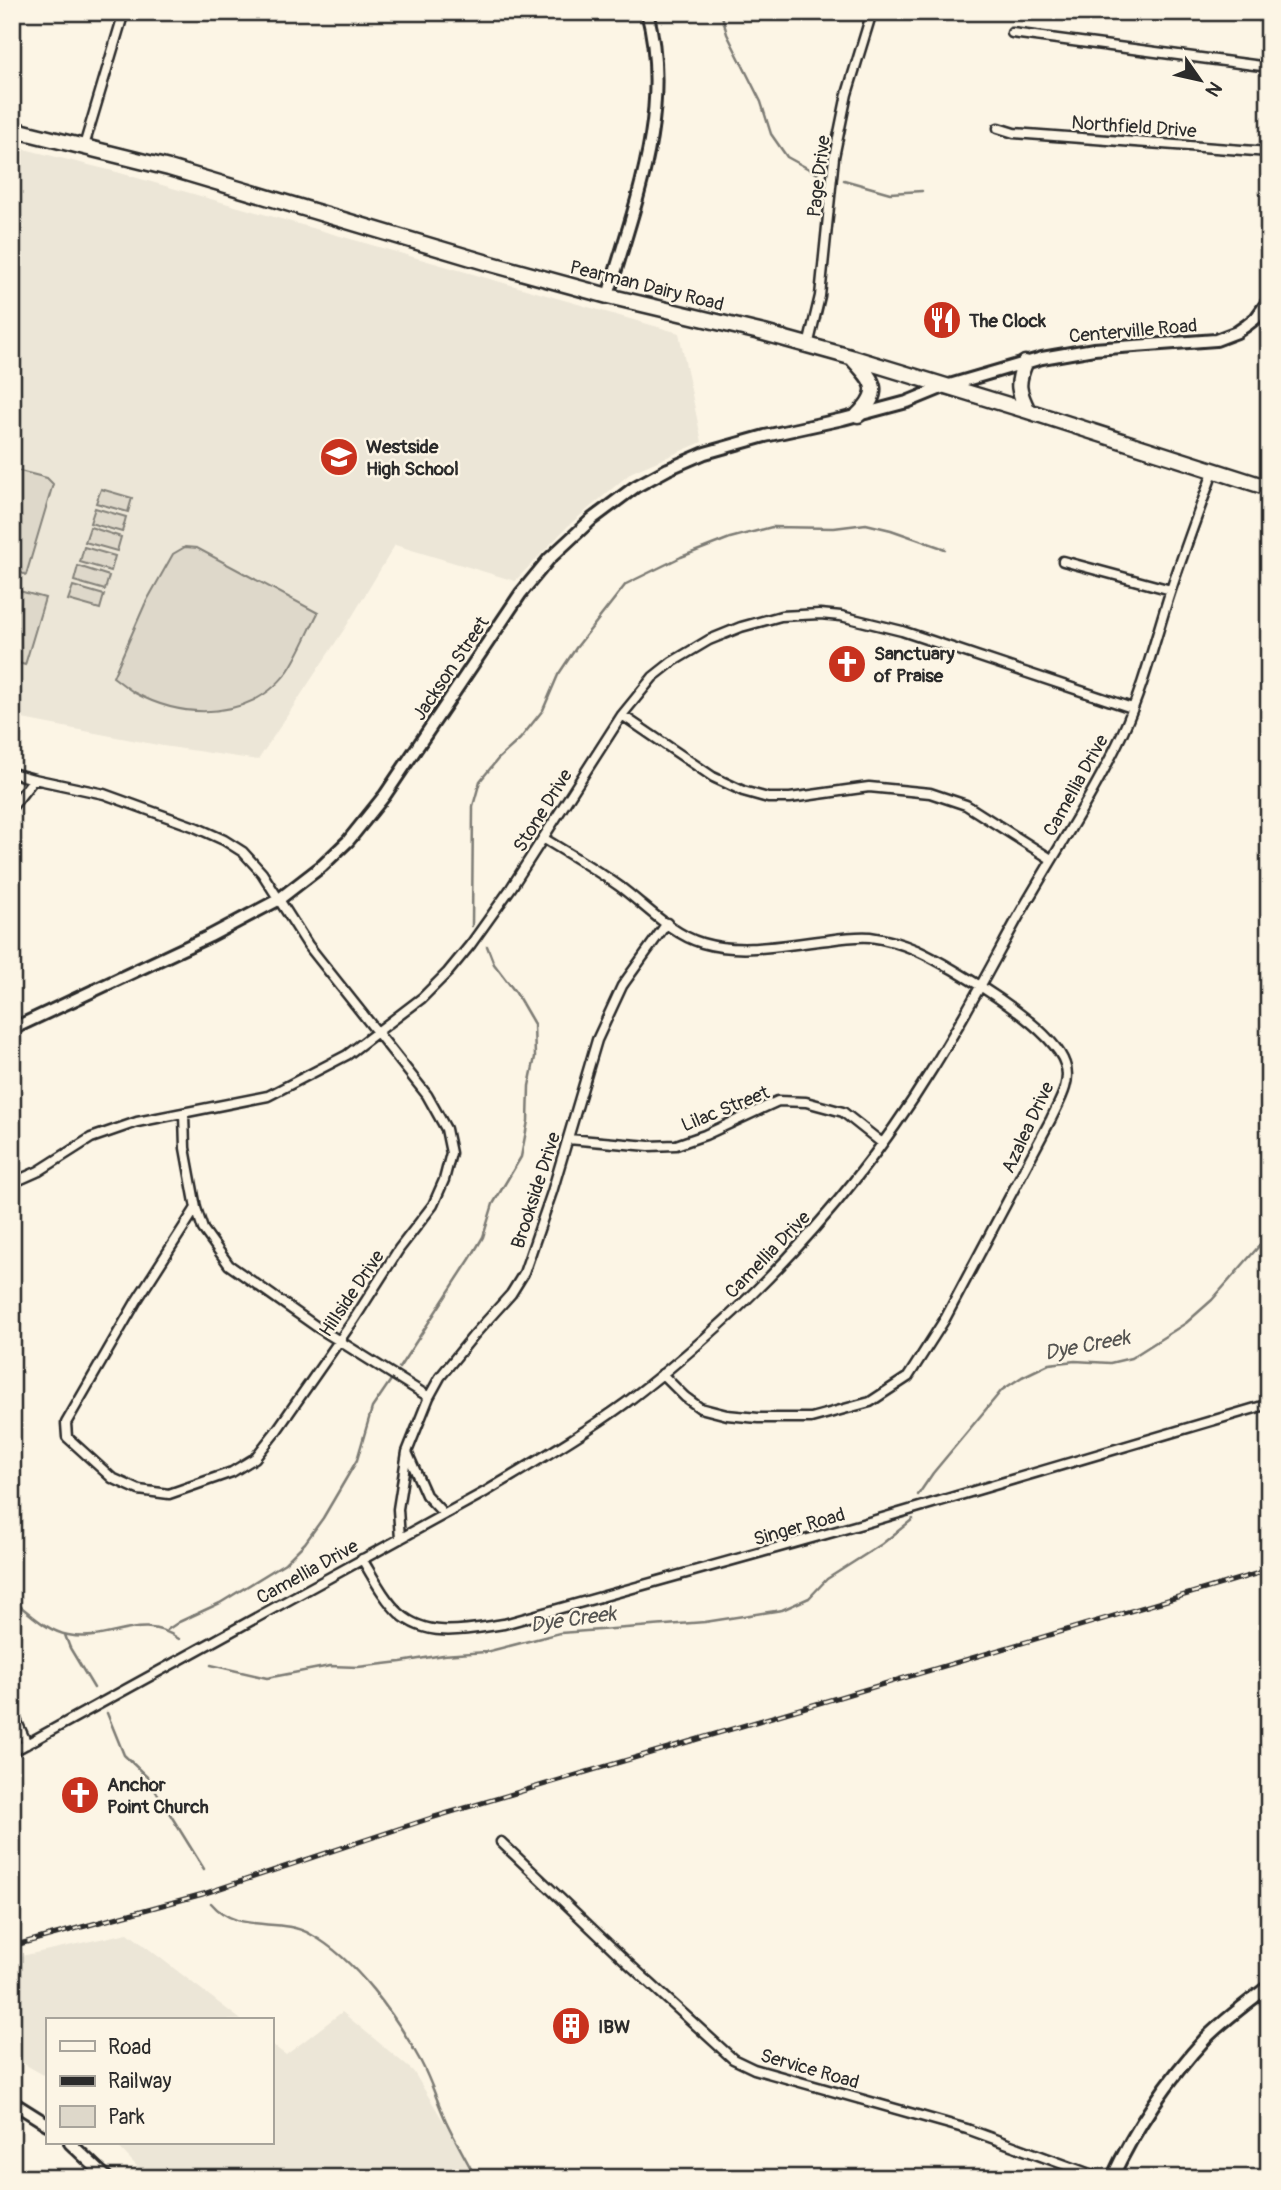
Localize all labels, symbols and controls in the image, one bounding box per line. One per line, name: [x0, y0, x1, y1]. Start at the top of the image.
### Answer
north arrow: [1166, 46, 1236, 116]
text: N: [1200, 77, 1227, 101]
street label: Northfield Drive: [1071, 111, 1198, 143]
street label: Page Drive: [802, 133, 836, 218]
street label: Pearman Dairy Road: [567, 255, 726, 317]
restaurant icon: The Clock: [921, 299, 963, 341]
place label: The Clock: [968, 309, 1047, 333]
street label: Centerville Road: [1068, 313, 1198, 349]
place label: Westside High School: [366, 435, 459, 481]
school or university icon: Westside High School: [318, 436, 360, 478]
street label: Jackson Street: [407, 612, 495, 725]
place label: Sanctuary of Praise: [873, 642, 956, 688]
church icon: Sanctuary of Praise: [826, 643, 868, 685]
street label: Camellia Drive: [1038, 730, 1114, 841]
street label: Stone Drive: [508, 764, 578, 857]
street label: Azalea Drive: [996, 1077, 1060, 1177]
street label: Lilac Street: [678, 1080, 773, 1137]
street label: Brookside Drive: [506, 1129, 566, 1252]
street label: Camellia Drive: [720, 1205, 816, 1304]
street label: Hillside Drive: [314, 1245, 390, 1342]
water label: Dye Creek: [1042, 1324, 1134, 1367]
street label: Singer Road: [751, 1502, 848, 1551]
street label: Camellia Drive: [252, 1534, 363, 1610]
water label: Dye Creek: [528, 1600, 620, 1639]
place label: Anchor Point Church: [107, 1773, 209, 1819]
church icon: Anchor Point Church: [59, 1774, 101, 1816]
building icon: IBW: [550, 2005, 592, 2047]
place label: IBW: [598, 2015, 630, 2039]
legend: [46, 2018, 273, 2144]
text: Road: [108, 2034, 152, 2061]
street label: Service Road: [758, 2043, 862, 2095]
text: Railway: [108, 2068, 172, 2095]
text: Park: [108, 2104, 145, 2131]

